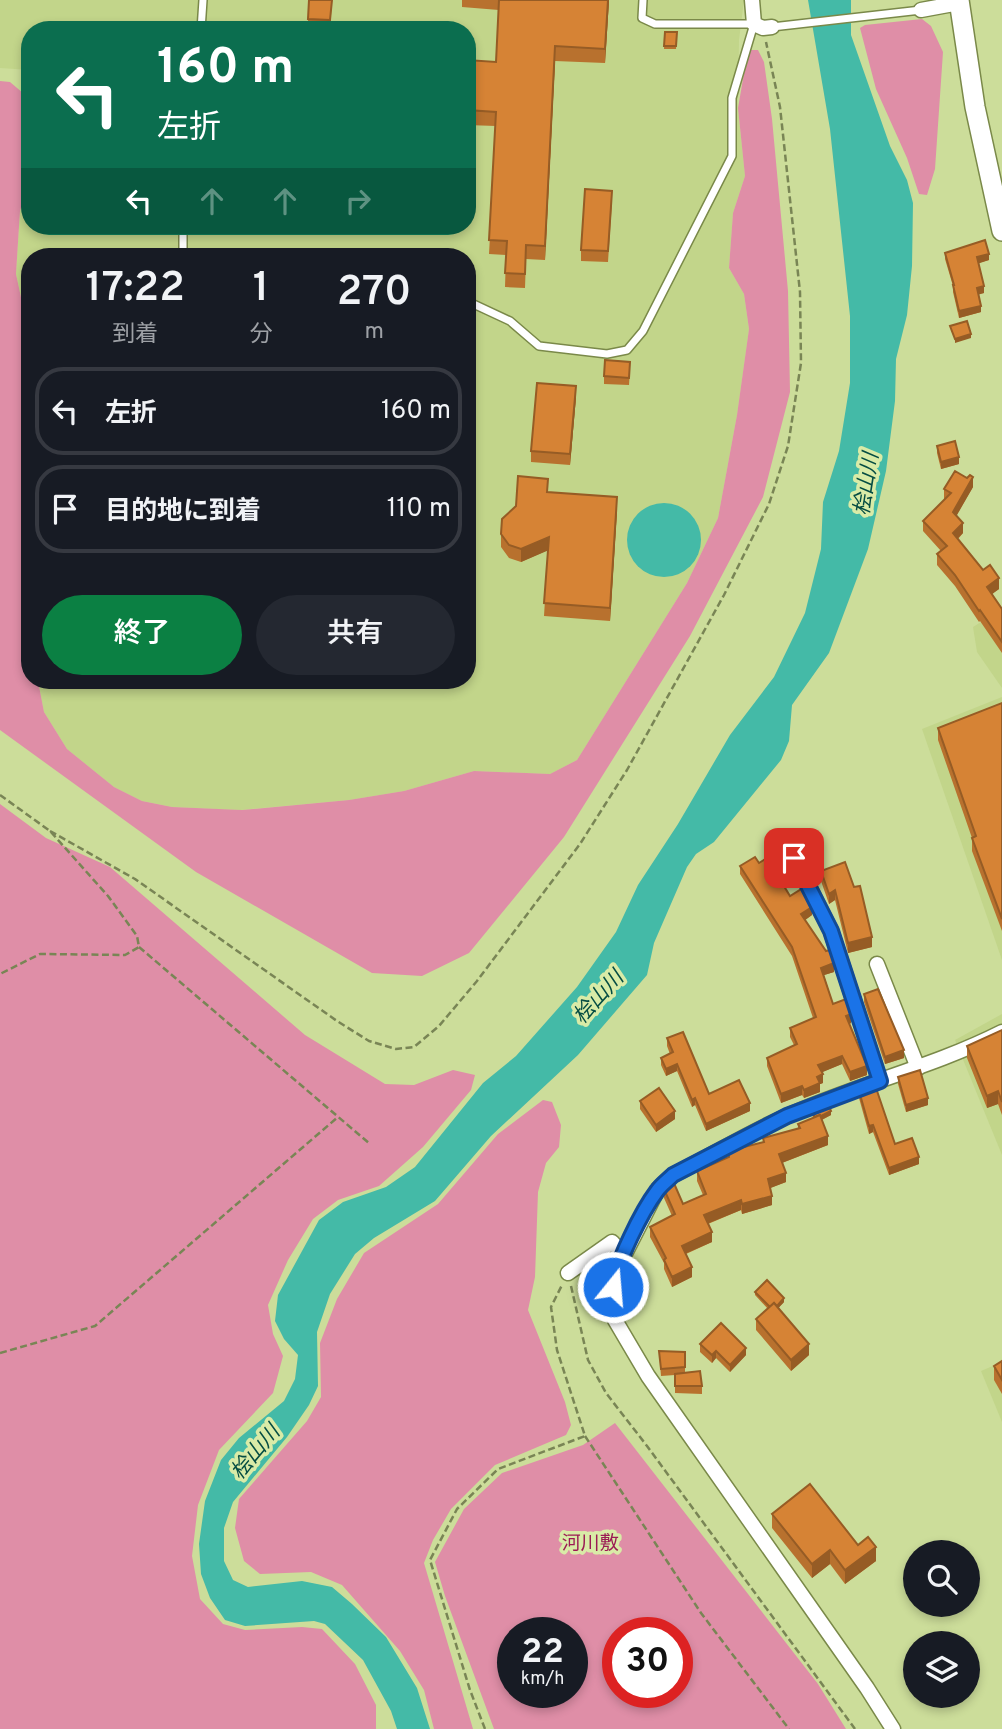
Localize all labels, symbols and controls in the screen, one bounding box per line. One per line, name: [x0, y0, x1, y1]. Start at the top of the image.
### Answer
text: 160 m: [157, 39, 294, 101]
icon: left: [42, 49, 133, 140]
text: 左折: [157, 109, 221, 149]
icon: left: [120, 182, 158, 220]
icon: ahead: [193, 182, 231, 220]
icon: ahead: [266, 182, 304, 220]
icon: right: [339, 182, 377, 220]
text: 17:22: [85, 263, 185, 316]
text: 1: [253, 263, 269, 316]
text: 270: [337, 267, 411, 320]
text: m: [364, 318, 384, 347]
text: 到着: [112, 321, 158, 350]
text: 分: [249, 321, 272, 350]
icon: left: [46, 392, 84, 430]
text: 160 m: [381, 395, 451, 428]
text: 左折: [105, 398, 157, 431]
water label: 桧山川: [849, 449, 886, 517]
icon: arrive: [46, 490, 84, 528]
text: 110 m: [387, 493, 451, 526]
text: 目的地に到着: [105, 496, 261, 529]
button: 終了: [42, 595, 242, 675]
button: 共有: [256, 595, 455, 675]
pin: [764, 828, 824, 888]
icon: arrive: [775, 839, 813, 877]
water label: 桧山川: [568, 964, 632, 1030]
position arrow: [576, 1250, 650, 1324]
water label: 桧山川: [226, 1419, 288, 1486]
park label: 河川敷: [561, 1532, 619, 1556]
map controls: [903, 1540, 980, 1708]
button: search: [903, 1540, 980, 1617]
speed limit sign: 30: [602, 1617, 693, 1708]
text: 22: [521, 1631, 564, 1675]
button: layers: [903, 1631, 980, 1708]
text: km/h: [521, 1668, 564, 1691]

